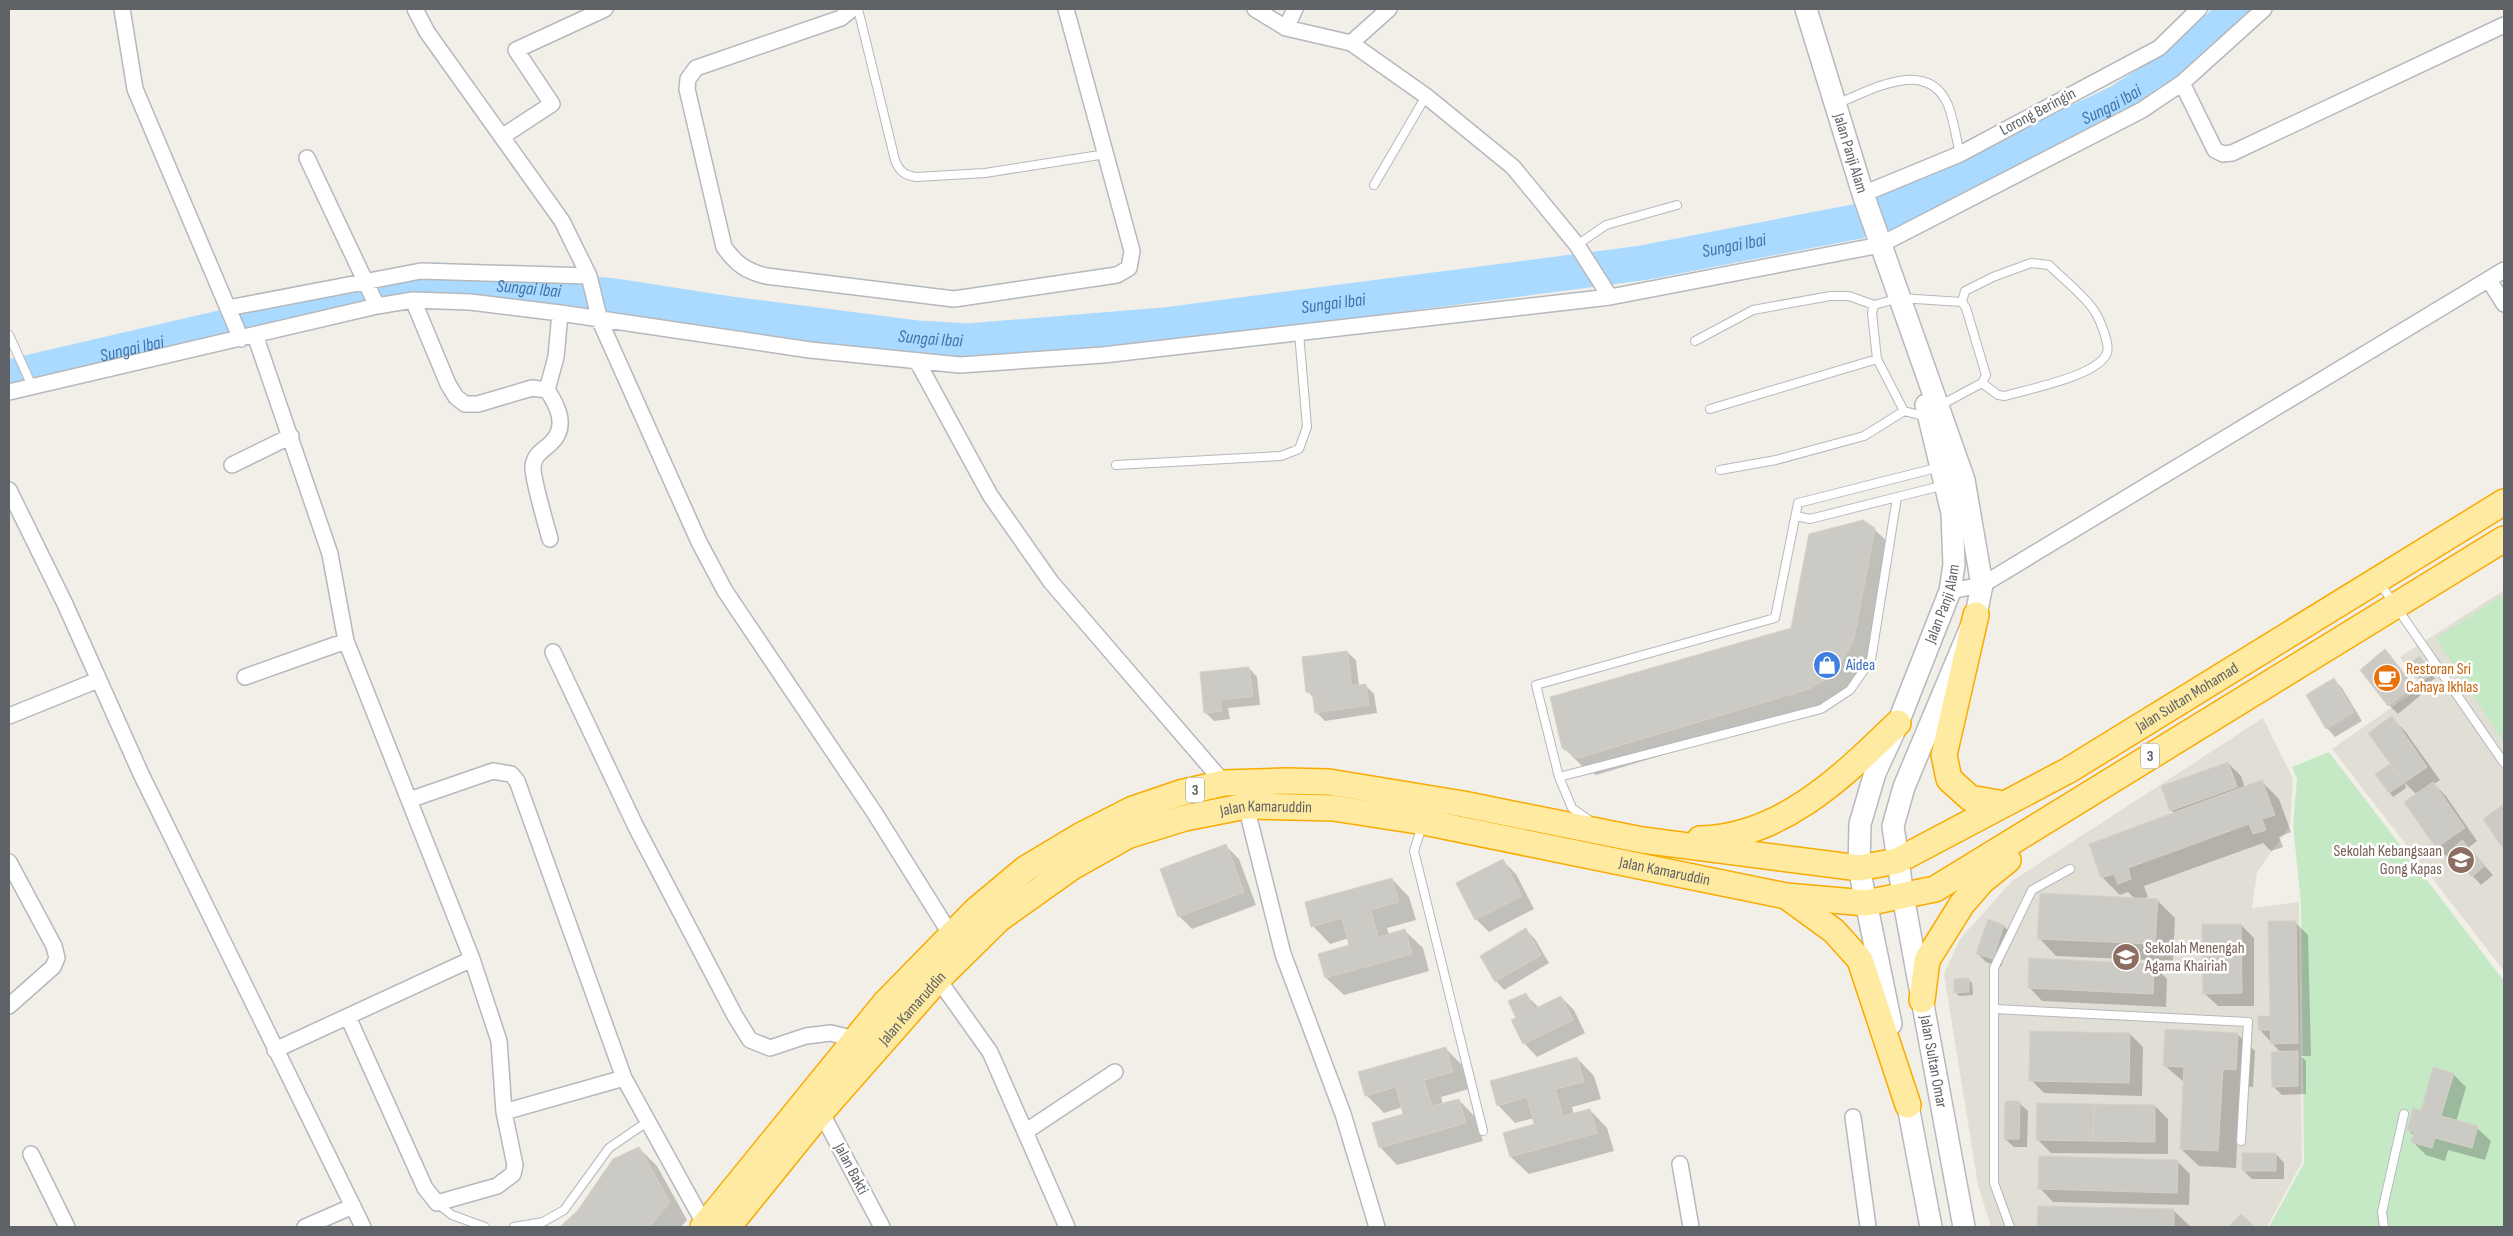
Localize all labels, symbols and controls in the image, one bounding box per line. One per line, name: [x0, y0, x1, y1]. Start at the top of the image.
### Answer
water label: Sungai Ibai: [2078, 80, 2146, 129]
street label: Lorong Beringin: [1997, 84, 2079, 140]
street label: Jalan Panji Alam: [1829, 110, 1872, 196]
water label: Sungai Ibai: [1700, 229, 1768, 262]
water label: Sungai Ibai: [495, 275, 562, 302]
water label: Sungai Ibai: [1300, 288, 1367, 318]
water label: Sungai Ibai: [897, 325, 964, 351]
water label: Sungai Ibai: [98, 331, 166, 366]
street label: Jalan Panji Alam: [1920, 563, 1963, 647]
shop icon: Aidea: [1812, 650, 1842, 680]
place label: Aidea: [1845, 656, 1875, 675]
street label: Jalan Sultan Mohamad: [2131, 658, 2242, 737]
place label: Restoran Sri Cahaya Ikhlas: [2406, 660, 2479, 697]
cafe icon: Restoran Sri Cahaya Ikhlas: [2372, 663, 2402, 693]
road number: 3: [2141, 744, 2159, 768]
road number: 3: [1186, 778, 1204, 802]
street label: Jalan Kamaruddin: [1217, 796, 1312, 821]
place label: Sekolah Kebangsaan Gong Kapas: [2333, 842, 2442, 879]
school or university icon: Sekolah Kebangsaan Gong Kapas: [2446, 845, 2476, 875]
street label: Jalan Kamaruddin: [1617, 852, 1712, 890]
place label: Sekolah Menengah Agama Khairiah: [2144, 939, 2245, 976]
school or university icon: Sekolah Menengah Agama Khairiah: [2111, 942, 2141, 972]
street label: Jalan Kamaruddin: [874, 967, 950, 1050]
street label: Jalan Sultan Omar: [1915, 1013, 1951, 1110]
street label: Jalan Bakti: [829, 1139, 872, 1198]

